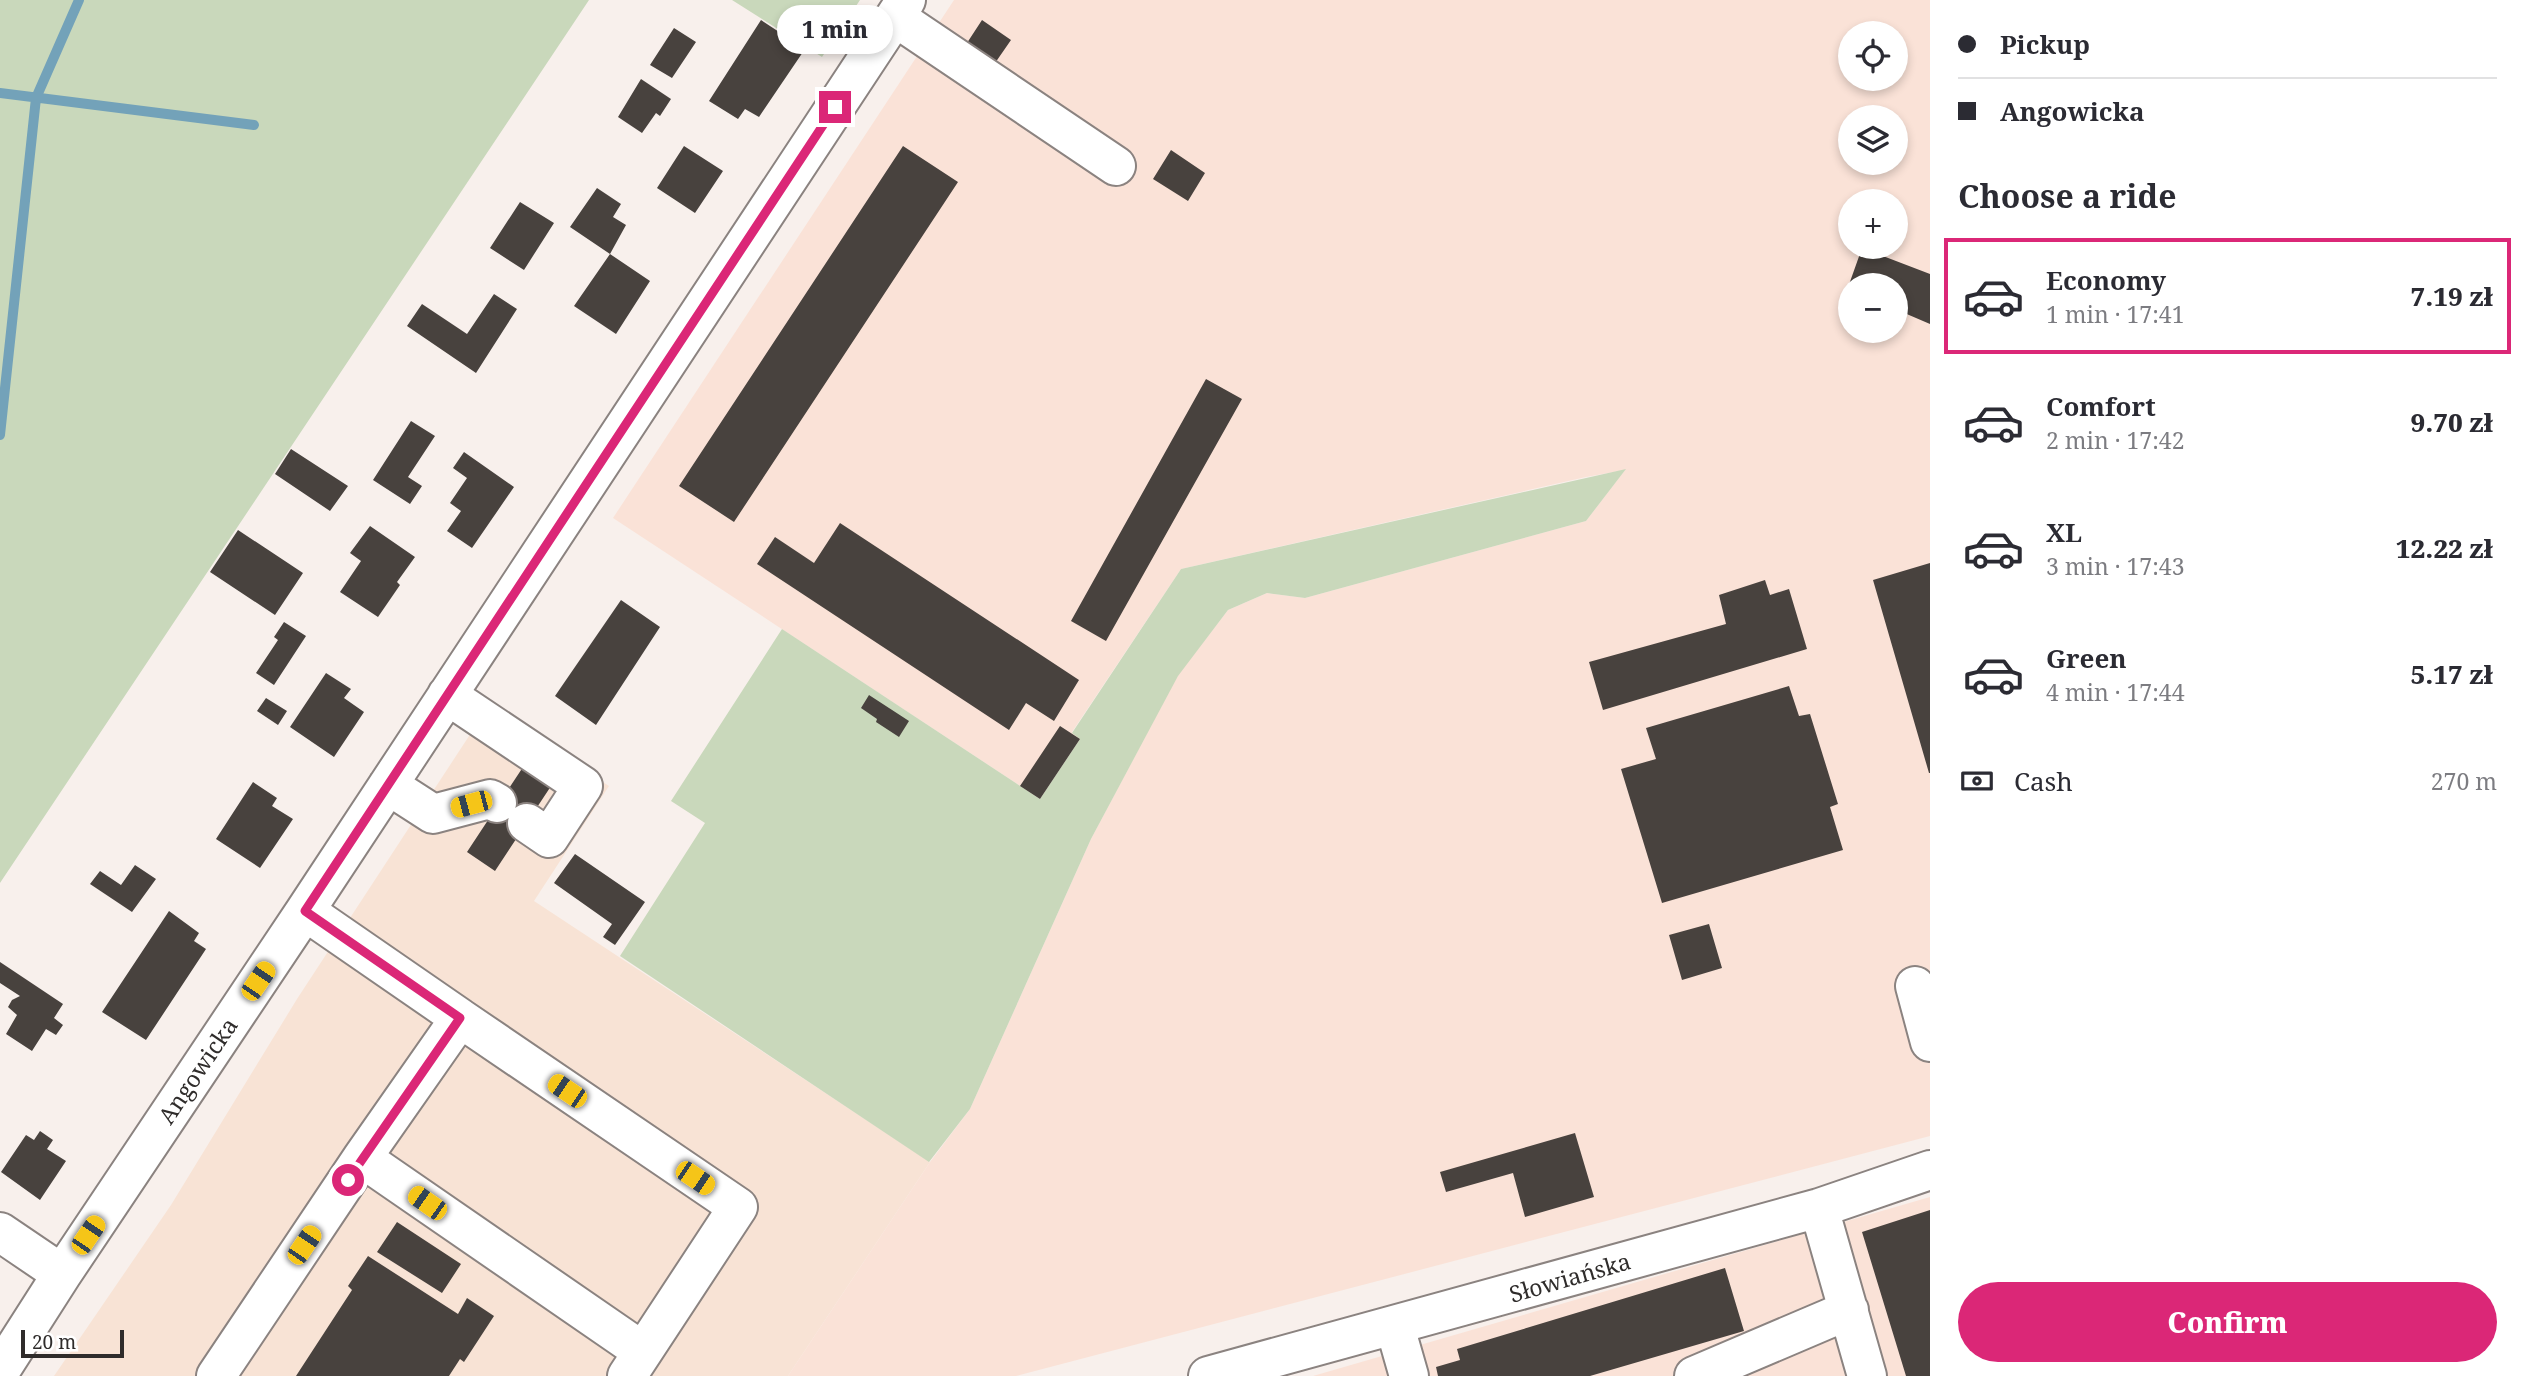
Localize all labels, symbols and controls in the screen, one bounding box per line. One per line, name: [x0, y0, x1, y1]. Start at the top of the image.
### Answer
callout: 1 min: [777, 6, 893, 55]
text: 1 min: [802, 13, 868, 45]
map controls: [1838, 21, 1908, 343]
button: locate: [1838, 21, 1908, 91]
text: Pickup: [2000, 26, 2090, 62]
route end: [819, 91, 851, 123]
text: Angowicka: [2000, 93, 2145, 129]
button: layers: [1838, 105, 1908, 175]
text: Choose a ride: [1958, 174, 2177, 217]
button: +: [1838, 189, 1908, 259]
text: Economy: [2046, 262, 2166, 298]
icon: car: [1962, 265, 2025, 328]
button: −: [1838, 273, 1908, 343]
text: 7.19 zł: [2411, 278, 2493, 314]
text: 1 min · 17:41: [2046, 298, 2184, 330]
text: Comfort: [2046, 388, 2156, 424]
icon: car: [1962, 391, 2025, 454]
text: 9.70 zł: [2411, 404, 2493, 440]
text: 2 min · 17:42: [2046, 424, 2184, 456]
text: XL: [2046, 514, 2082, 550]
icon: car: [1962, 517, 2025, 580]
text: 12.22 zł: [2396, 530, 2493, 566]
text: 3 min · 17:43: [2046, 550, 2184, 582]
text: Green: [2046, 640, 2127, 676]
icon: car: [1962, 643, 2025, 706]
text: 5.17 zł: [2411, 656, 2493, 692]
text: 4 min · 17:44: [2046, 676, 2184, 708]
icon: cash: [1958, 762, 1996, 800]
text: Cash: [2014, 763, 2073, 799]
text: 270 m: [2431, 765, 2497, 797]
car: [448, 788, 495, 820]
car: [238, 958, 279, 1004]
street label: Angowicka: [150, 1011, 244, 1130]
car: [544, 1071, 591, 1111]
car: [672, 1158, 719, 1198]
route start: [332, 1164, 364, 1196]
car: [404, 1182, 451, 1224]
car: [68, 1212, 109, 1258]
car: [284, 1222, 325, 1268]
street label: Słowiańska: [1505, 1244, 1634, 1310]
button: Confirm: [1958, 1282, 2497, 1362]
scale bar: [21, 1327, 124, 1359]
text: 20 m: [32, 1329, 76, 1355]

